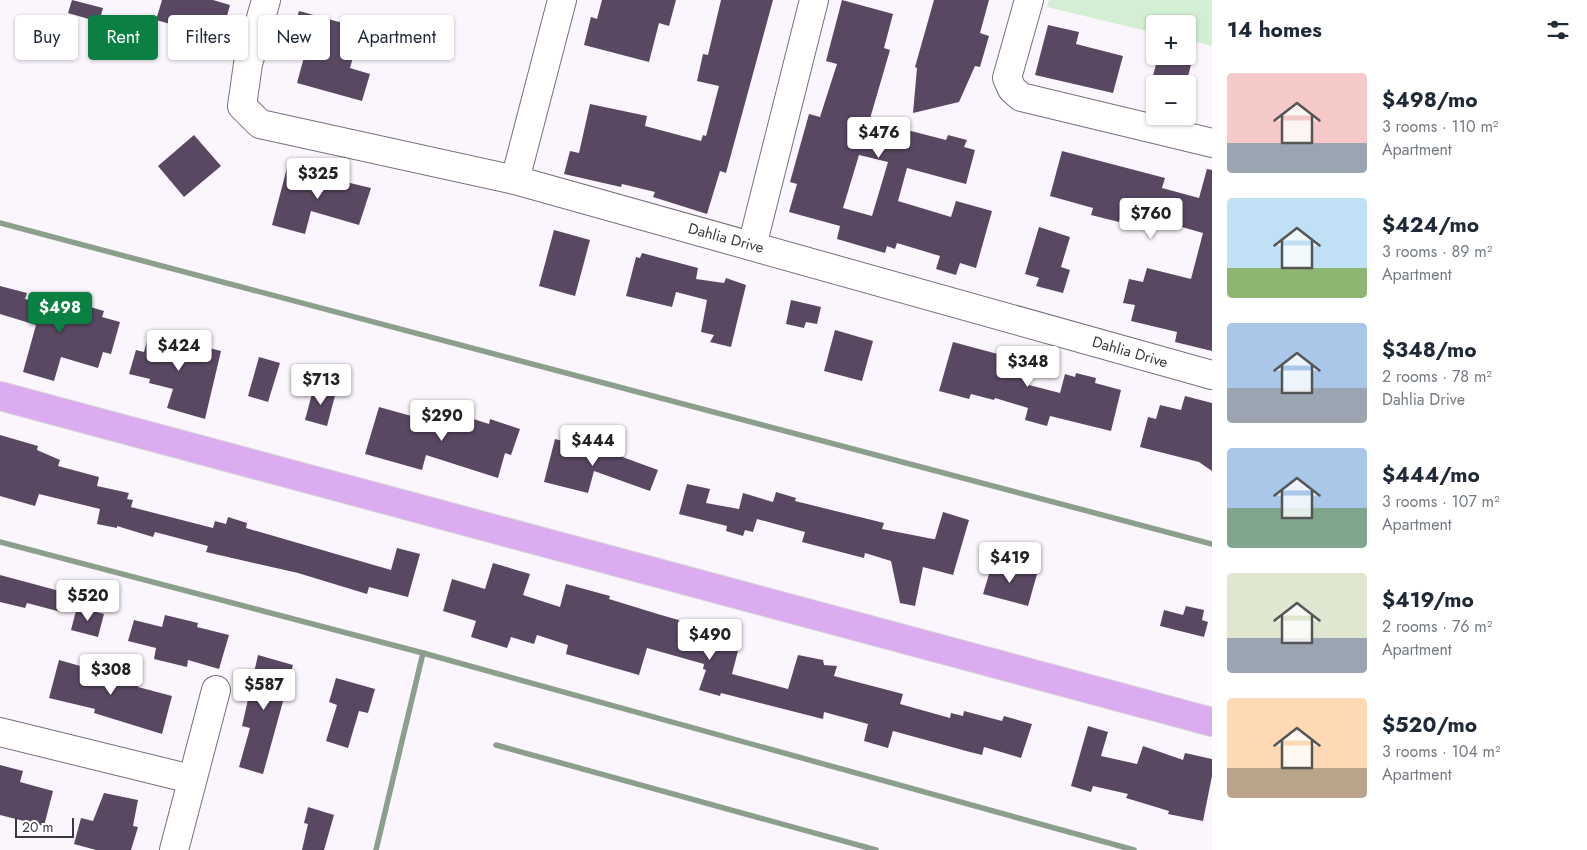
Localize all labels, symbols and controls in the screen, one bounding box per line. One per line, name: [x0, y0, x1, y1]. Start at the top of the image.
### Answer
chip: Buy: [15, 15, 78, 60]
chip: Rent: [88, 15, 158, 60]
chip: Filters: [168, 15, 248, 60]
chip: New: [258, 15, 330, 60]
chip: Apartment: [340, 15, 454, 60]
map controls: [1146, 15, 1196, 125]
button: +: [1146, 15, 1196, 65]
text: 14 homes: [1227, 15, 1322, 45]
icon: filters: [1544, 16, 1572, 44]
button: −: [1146, 75, 1196, 125]
text: $498/mo: [1382, 85, 1478, 115]
icon: home: [1267, 93, 1327, 153]
text: 3 rooms · 110 m²: [1382, 115, 1498, 138]
pin: $476: [849, 116, 909, 159]
text: $476: [858, 121, 900, 144]
text: Apartment: [1382, 138, 1452, 161]
pin: $325: [288, 158, 348, 200]
text: $325: [298, 162, 338, 185]
pin: $760: [1121, 198, 1181, 240]
text: $760: [1131, 202, 1171, 225]
text: $424/mo: [1382, 210, 1479, 240]
street label: Dahlia Drive: [686, 217, 767, 259]
icon: home: [1267, 218, 1327, 278]
text: 3 rooms · 89 m²: [1382, 240, 1492, 263]
text: Apartment: [1382, 263, 1452, 286]
pin: $498: [30, 292, 90, 334]
text: $498: [39, 296, 81, 319]
pin: $424: [149, 330, 209, 372]
street label: Dahlia Drive: [1090, 331, 1171, 373]
text: $424: [158, 334, 200, 357]
text: $348/mo: [1382, 335, 1477, 365]
icon: home: [1267, 343, 1327, 403]
pin: $348: [998, 346, 1058, 388]
text: $348: [1007, 350, 1049, 373]
pin: $713: [291, 364, 351, 406]
text: 2 rooms · 78 m²: [1382, 365, 1492, 388]
text: $713: [302, 368, 340, 391]
text: Dahlia Drive: [1382, 388, 1465, 411]
pin: $290: [412, 400, 472, 442]
text: $290: [421, 404, 463, 427]
pin: $444: [563, 424, 623, 467]
text: $444: [571, 429, 615, 452]
text: $444/mo: [1382, 460, 1480, 490]
icon: home: [1267, 468, 1327, 528]
text: 3 rooms · 107 m²: [1382, 490, 1500, 513]
text: Apartment: [1382, 513, 1452, 536]
pin: $419: [980, 542, 1040, 584]
text: $419: [990, 546, 1030, 569]
pin: $520: [58, 580, 118, 622]
text: $520: [67, 584, 109, 607]
text: $419/mo: [1382, 585, 1474, 615]
icon: home: [1267, 593, 1327, 653]
text: 2 rooms · 76 m²: [1382, 615, 1492, 638]
pin: $490: [680, 618, 740, 661]
text: $490: [689, 623, 731, 646]
text: Apartment: [1382, 638, 1452, 661]
pin: $308: [81, 654, 141, 696]
text: $308: [91, 658, 131, 681]
pin: $587: [234, 668, 294, 711]
text: $587: [244, 673, 284, 696]
text: $520/mo: [1382, 710, 1477, 740]
icon: home: [1267, 718, 1327, 778]
text: 3 rooms · 104 m²: [1382, 740, 1501, 763]
text: Apartment: [1382, 763, 1452, 786]
scale bar: [15, 815, 74, 838]
text: 20 m: [22, 817, 54, 837]

